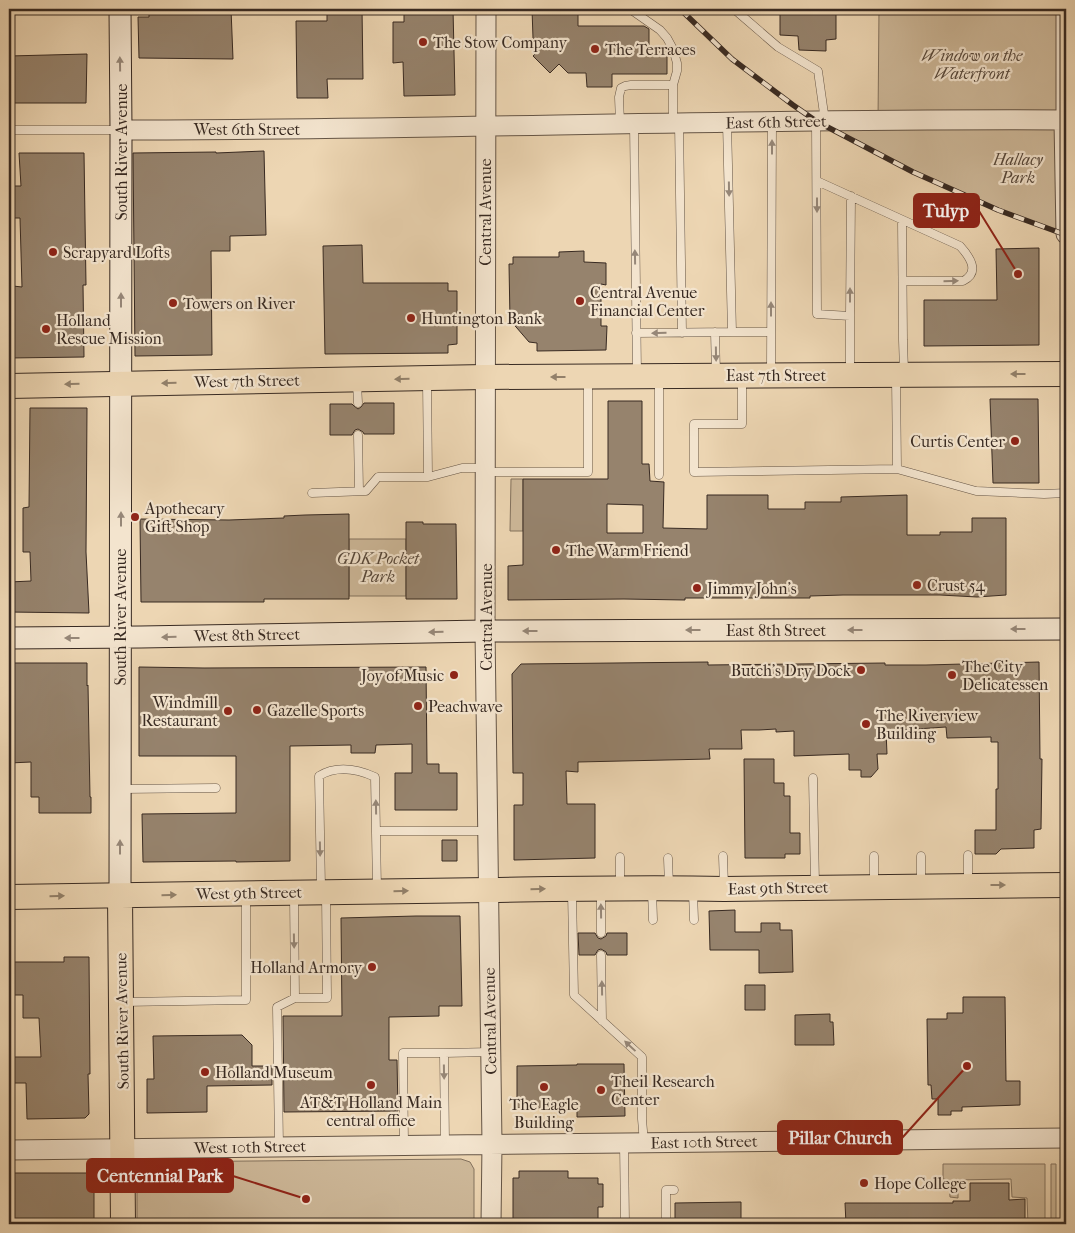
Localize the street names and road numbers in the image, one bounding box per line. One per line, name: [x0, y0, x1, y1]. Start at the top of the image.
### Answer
street label: South River Avenue: [112, 83, 131, 220]
street label: East 6th Street: [725, 112, 827, 132]
street label: West 6th Street: [193, 120, 301, 139]
street label: Central Avenue: [476, 158, 495, 266]
street label: East 7th Street: [726, 366, 826, 385]
street label: West 7th Street: [193, 371, 300, 391]
street label: South River Avenue: [111, 548, 130, 685]
street label: Central Avenue: [477, 563, 496, 671]
street label: East 8th Street: [726, 621, 827, 640]
street label: West 8th Street: [193, 625, 300, 645]
street label: East 9th Street: [727, 878, 829, 898]
street label: West 9th Street: [195, 883, 303, 903]
street label: South River Avenue: [111, 952, 133, 1090]
street label: Central Avenue: [480, 967, 500, 1075]
street label: East 10th Street: [650, 1132, 758, 1152]
street label: West 10th Street: [193, 1137, 307, 1157]

